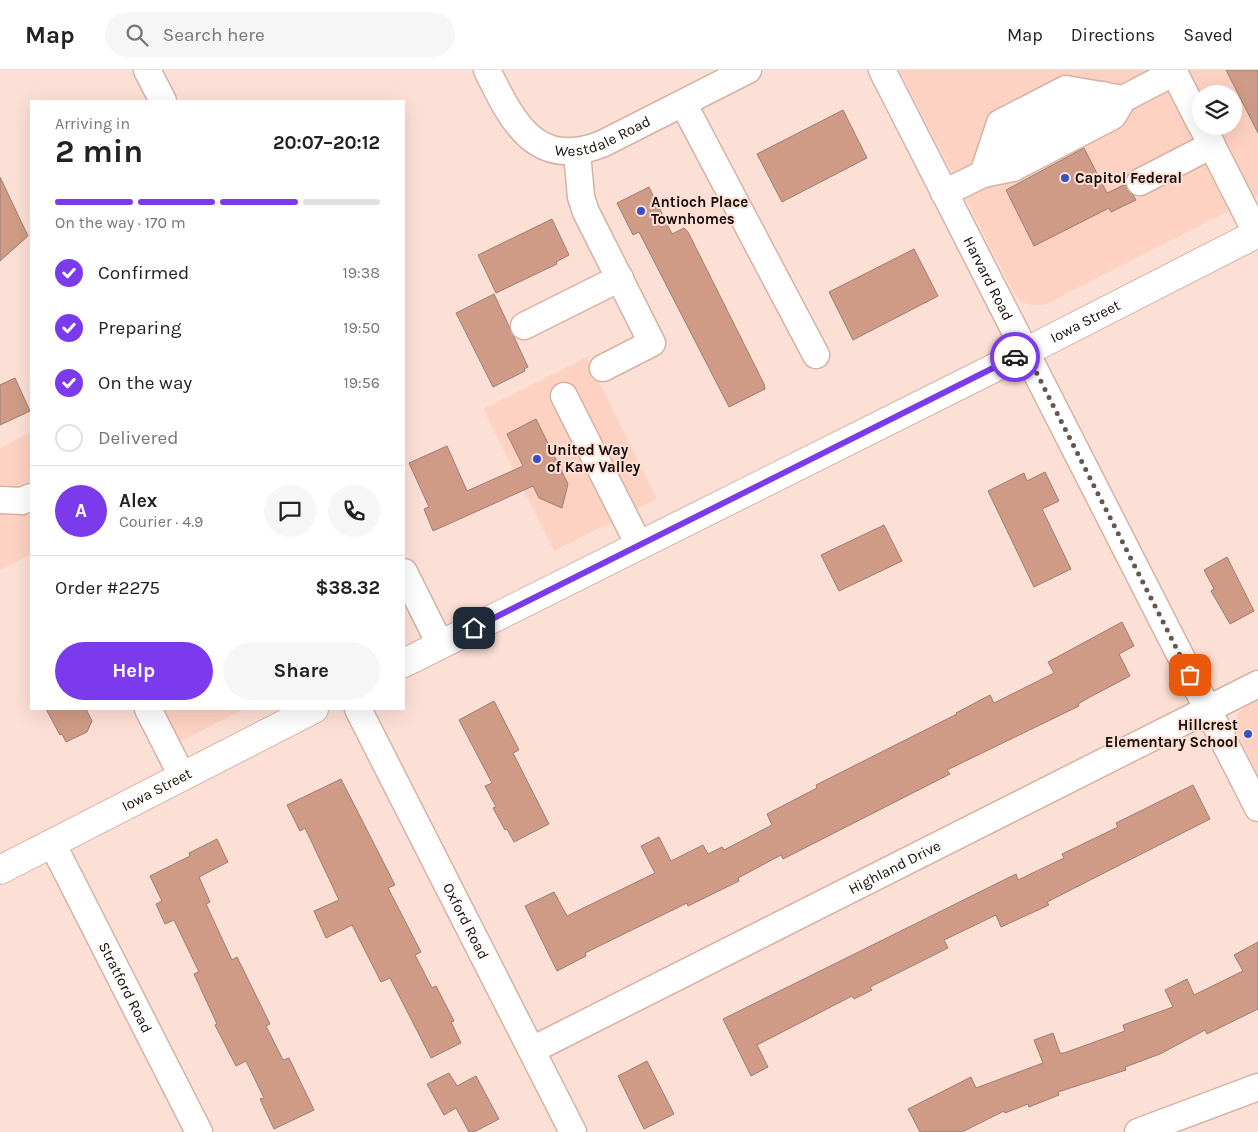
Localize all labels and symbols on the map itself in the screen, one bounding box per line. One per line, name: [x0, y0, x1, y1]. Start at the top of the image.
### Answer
street label: Westdale Road: [554, 112, 654, 161]
place label: Capitol Federal: [1075, 169, 1182, 187]
marker: Capitol Federal: [1059, 172, 1071, 184]
place label: Antioch Place Townhomes: [651, 193, 748, 228]
marker: Antioch Place Townhomes: [635, 205, 647, 217]
street label: Harvard Road: [959, 233, 1017, 324]
street label: Iowa Street: [1047, 296, 1124, 347]
courier: [990, 332, 1040, 382]
place label: United Way of Kaw Valley: [547, 441, 641, 476]
marker: United Way of Kaw Valley: [531, 453, 543, 465]
pin: [453, 607, 495, 649]
pin: [1169, 654, 1211, 696]
place label: Hillcrest Elementary School: [1105, 716, 1238, 751]
marker: Hillcrest Elementary School: [1242, 728, 1254, 740]
street label: Iowa Street: [119, 764, 195, 815]
street label: Highland Drive: [845, 836, 944, 898]
street label: Oxford Road: [439, 880, 493, 962]
street label: Stratford Road: [95, 939, 156, 1036]

